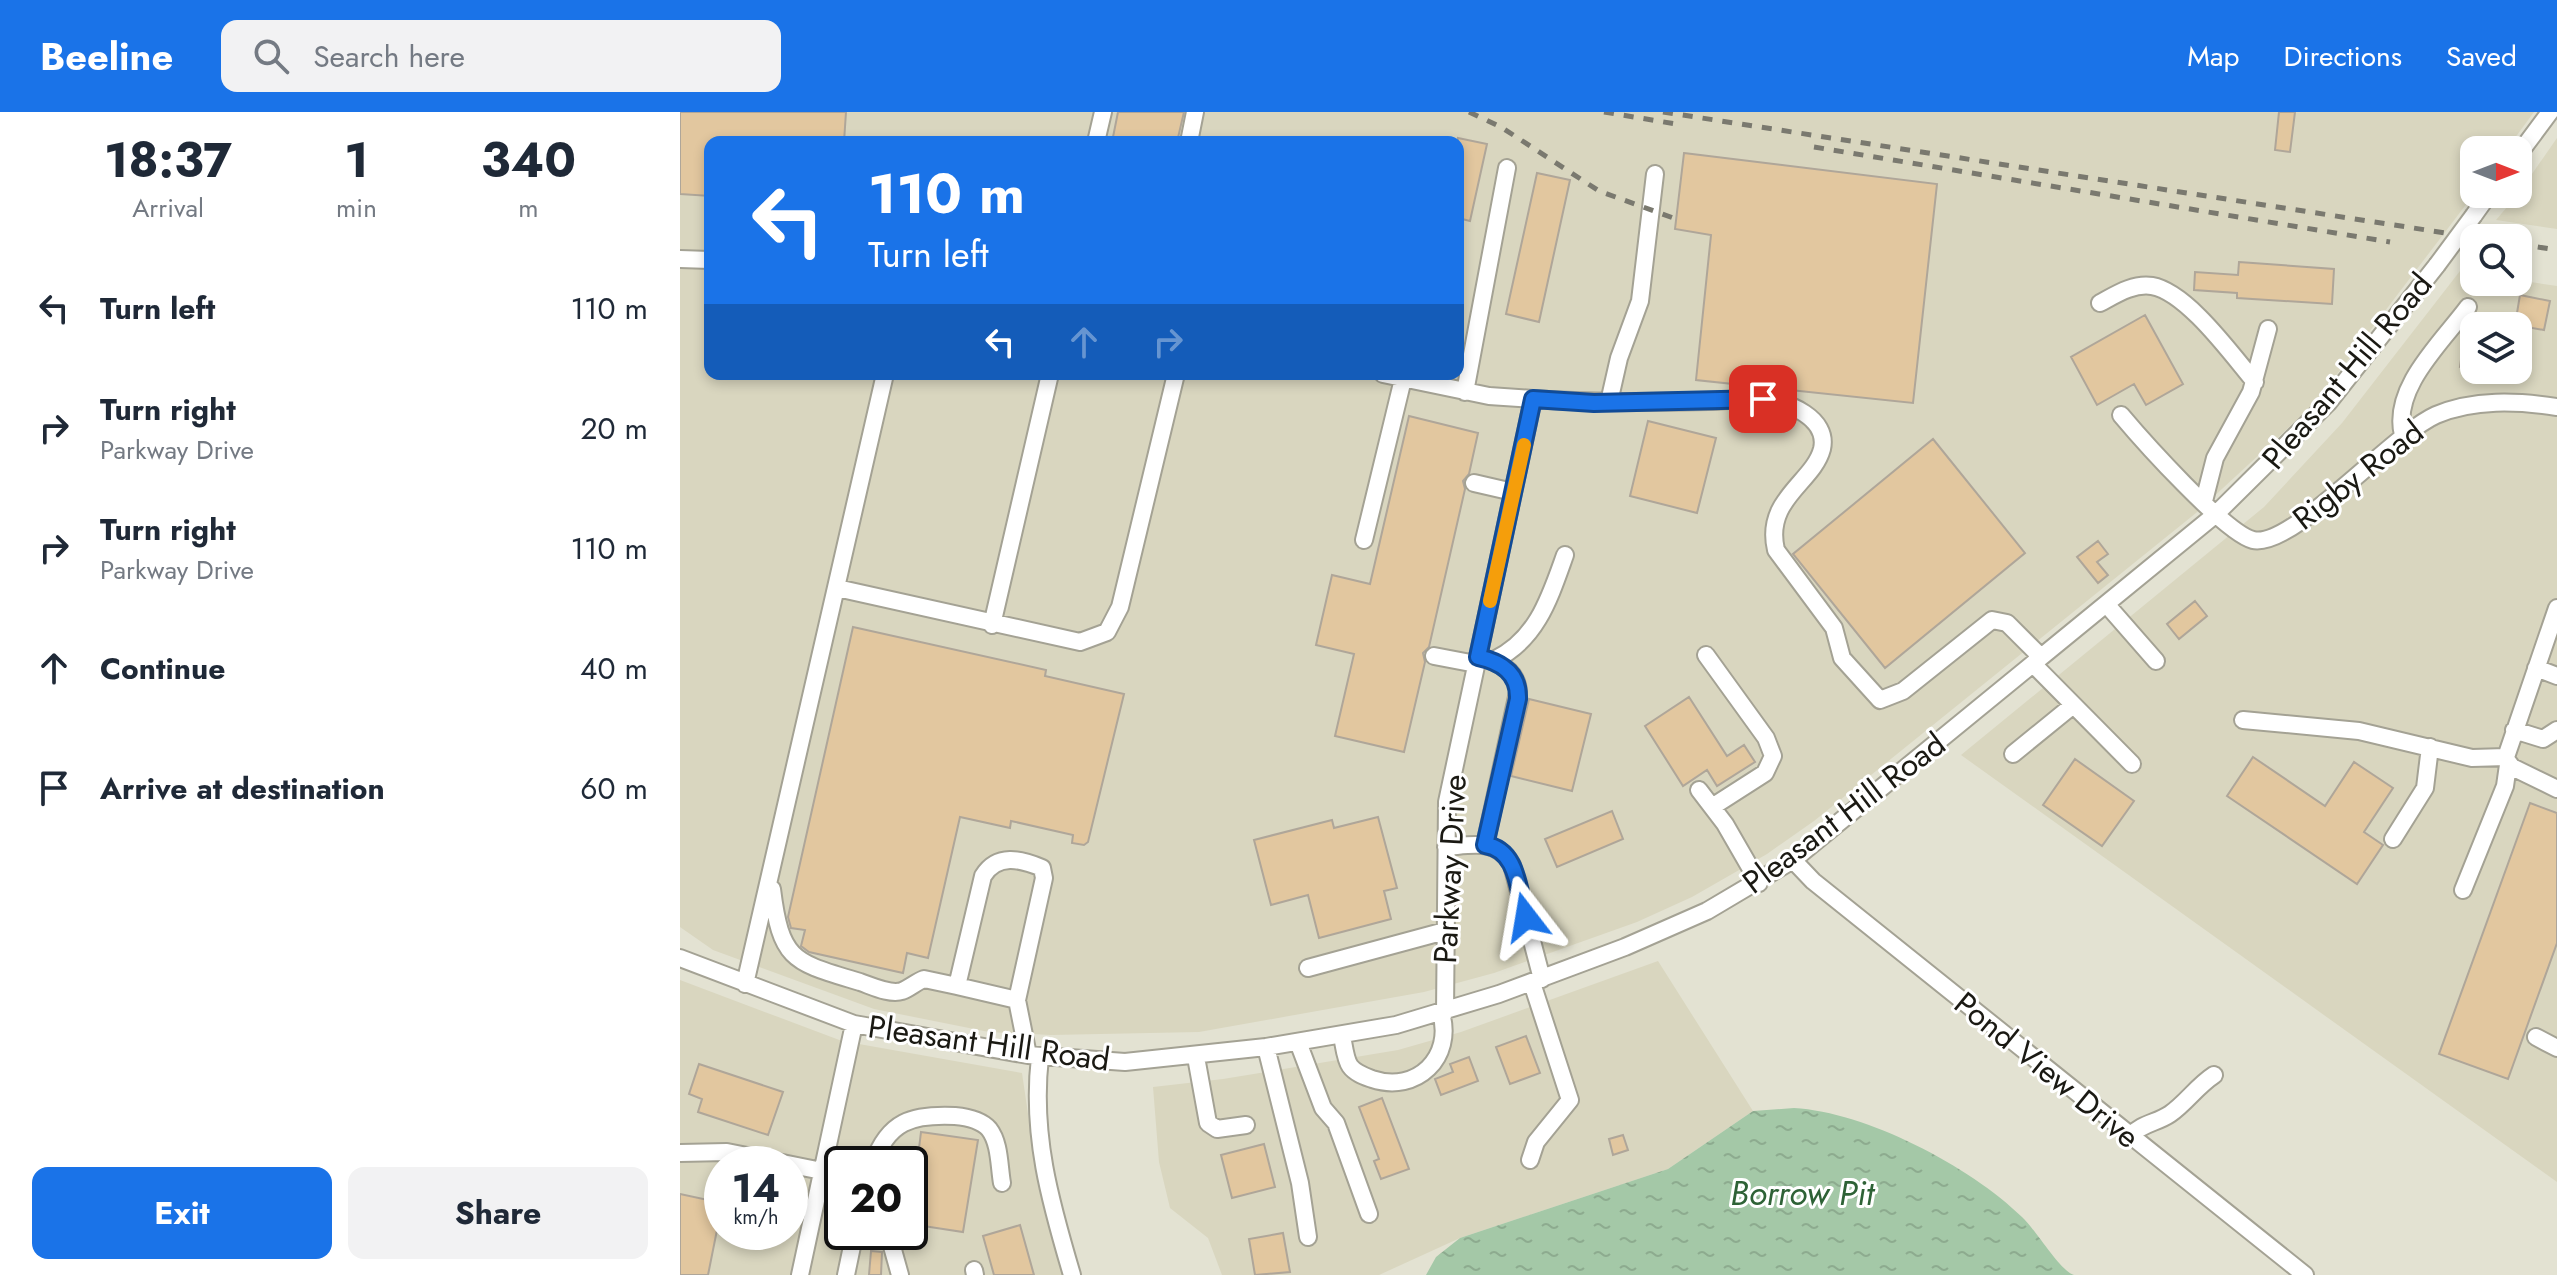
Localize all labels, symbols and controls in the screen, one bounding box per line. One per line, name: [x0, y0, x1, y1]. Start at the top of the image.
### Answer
search box: [221, 20, 781, 92]
text: Beeline: [40, 29, 173, 84]
icon: search: [249, 34, 293, 78]
text: Search here: [313, 35, 465, 78]
text: Map: [2187, 36, 2239, 77]
text: Directions: [2283, 36, 2402, 77]
text: Saved: [2446, 36, 2517, 77]
text: 18:37: [104, 126, 232, 195]
text: 1: [344, 126, 369, 195]
text: 340: [481, 126, 576, 195]
north arrow: [2460, 136, 2532, 208]
map controls: [2460, 136, 2532, 384]
text: 110 m: [868, 153, 1025, 234]
icon: left: [736, 168, 840, 272]
text: Arrival: [132, 189, 204, 227]
text: min: [336, 189, 377, 227]
text: m: [518, 189, 539, 227]
button: search: [2460, 224, 2532, 296]
text: Turn left: [868, 228, 989, 280]
street label: Pleasant Hill Road: [2251, 263, 2443, 479]
icon: left: [32, 286, 76, 330]
text: Turn left: [100, 287, 215, 330]
text: 110 m: [571, 287, 648, 330]
button: layers: [2460, 312, 2532, 384]
icon: left: [978, 320, 1022, 364]
icon: ahead: [1062, 320, 1106, 364]
icon: right: [1146, 320, 1190, 364]
pin: [1729, 365, 1797, 433]
icon: arrive: [1741, 377, 1785, 421]
text: Turn right: [100, 388, 236, 431]
icon: right: [32, 406, 76, 450]
text: 20 m: [581, 407, 648, 450]
street label: Rigby Road: [2283, 409, 2433, 541]
text: Parkway Drive: [100, 431, 254, 469]
text: Turn right: [100, 508, 236, 551]
icon: right: [32, 526, 76, 570]
text: 110 m: [571, 527, 648, 570]
text: Parkway Drive: [100, 551, 254, 589]
icon: ahead: [32, 646, 76, 690]
text: Continue: [100, 647, 226, 690]
text: 40 m: [580, 647, 648, 690]
street label: Pleasant Hill Road: [1733, 721, 1955, 905]
icon: arrive: [32, 766, 76, 810]
text: Arrive at destination: [100, 767, 385, 810]
text: 60 m: [580, 767, 648, 810]
street label: Parkway Drive: [1422, 773, 1478, 965]
position arrow: [1484, 875, 1568, 959]
street label: Pond View Drive: [1944, 981, 2150, 1159]
street label: Pleasant Hill Road: [865, 1003, 1113, 1083]
speed limit sign: 20: [824, 1146, 928, 1250]
text: 14: [732, 1159, 780, 1217]
button: Exit: [32, 1167, 332, 1259]
button: Share: [348, 1167, 648, 1259]
water label: Borrow Pit: [1730, 1169, 1876, 1218]
text: km/h: [733, 1203, 779, 1232]

